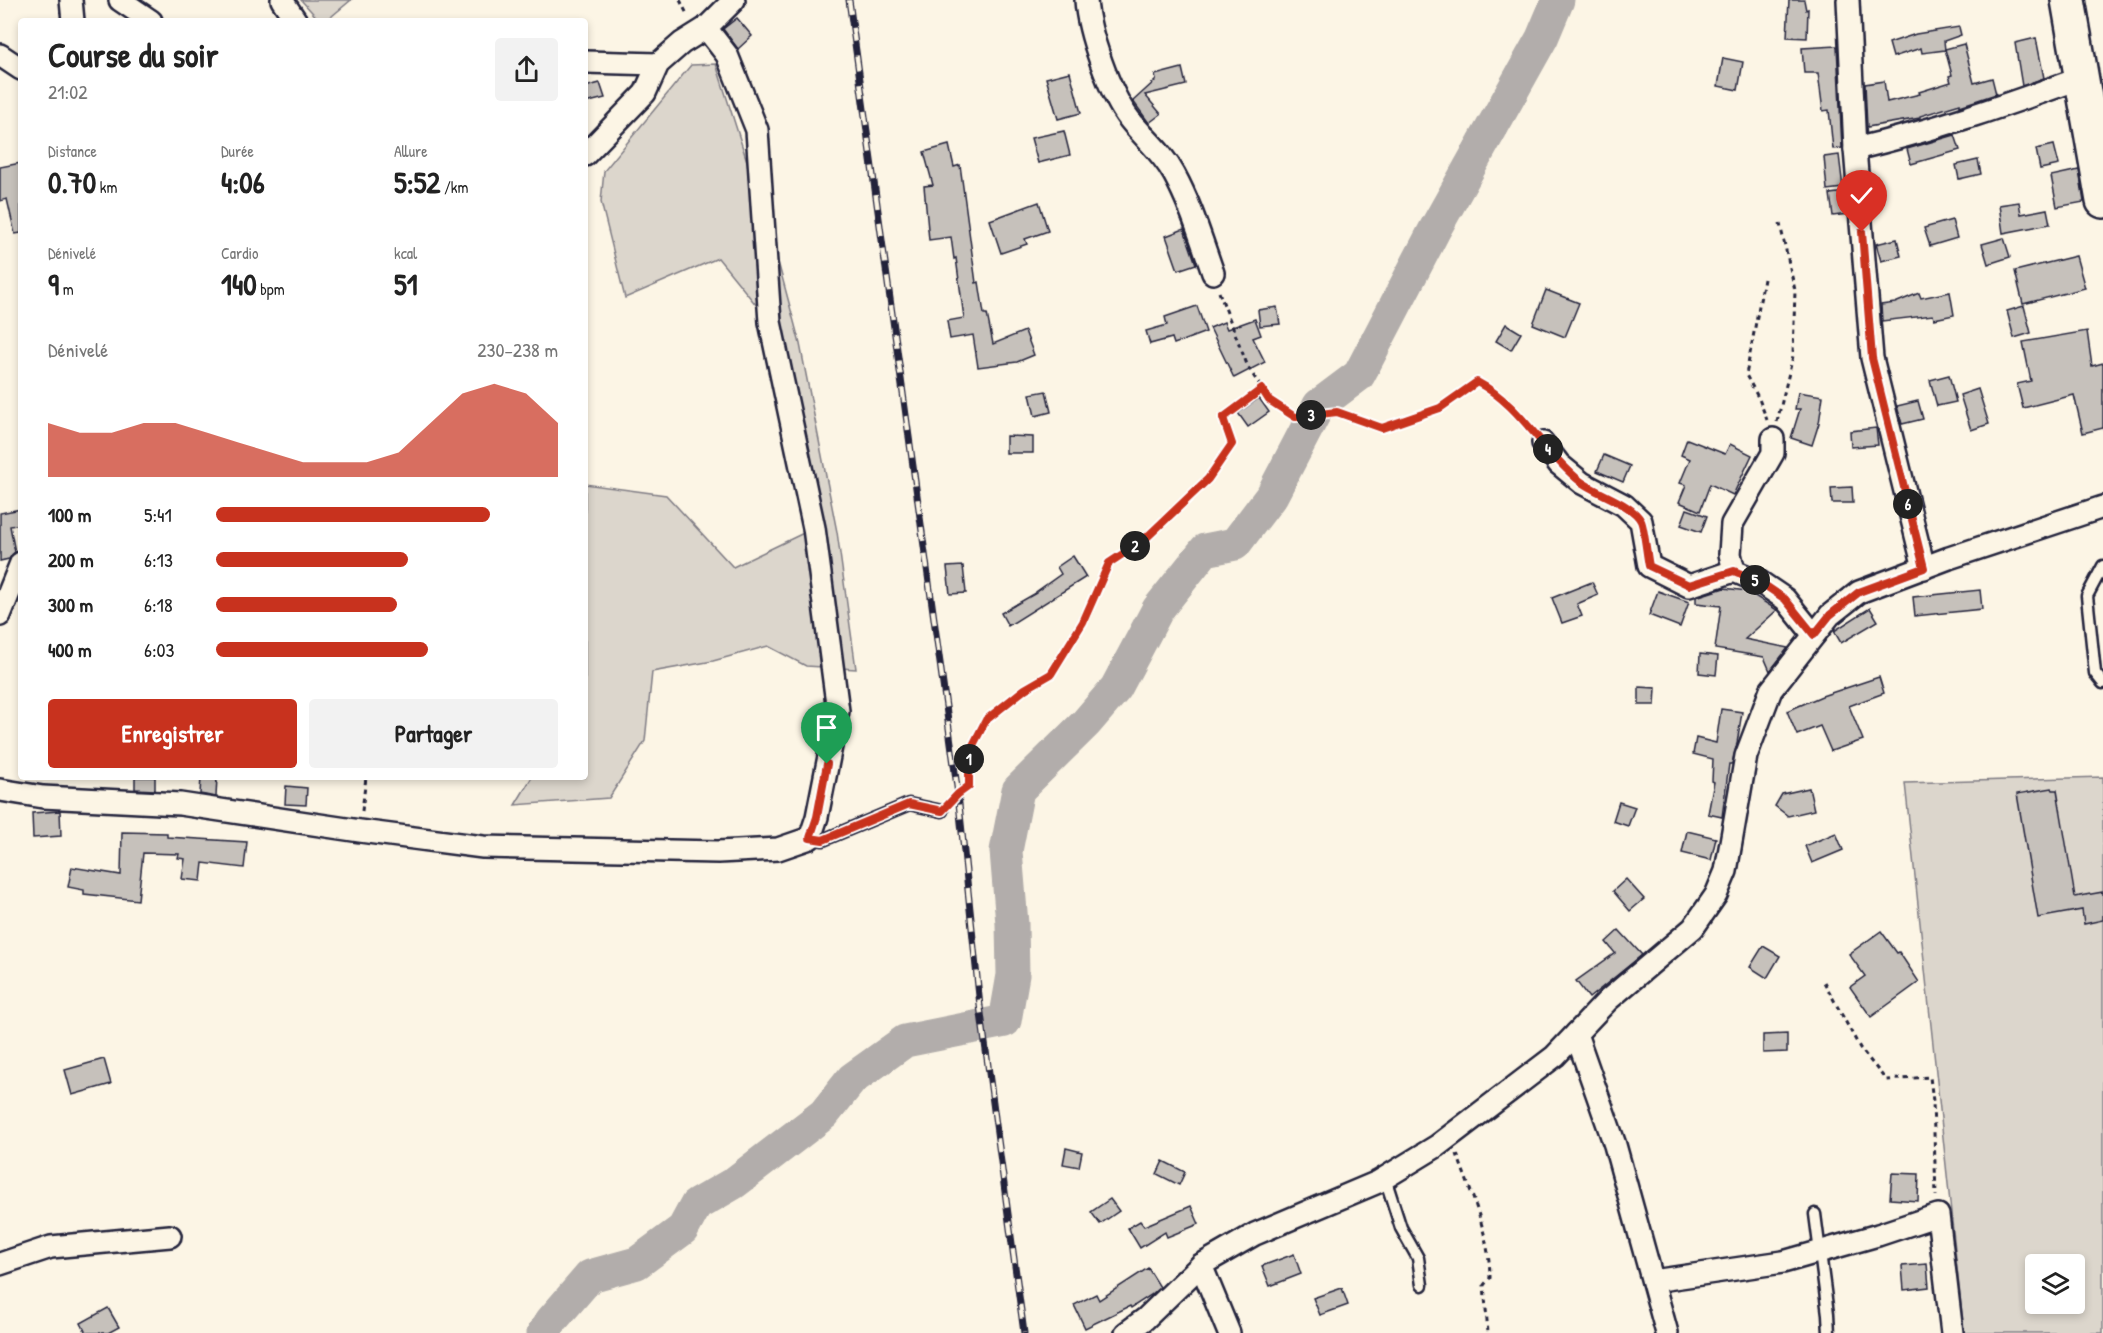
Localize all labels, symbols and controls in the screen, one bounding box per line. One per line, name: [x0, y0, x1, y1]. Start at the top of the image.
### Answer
text: Course du soir: [48, 33, 218, 77]
button: share: [495, 38, 558, 101]
text: 21:02: [48, 78, 88, 105]
text: Distance: [48, 140, 97, 162]
text: Durée: [221, 140, 254, 162]
text: Allure: [394, 140, 428, 162]
text: 0.70: [48, 162, 96, 202]
text: 4:06: [221, 162, 265, 202]
text: 5:52: [394, 162, 440, 202]
pin: [1836, 170, 1887, 232]
text: km: [96, 176, 117, 198]
text: /km: [440, 176, 468, 198]
icon: check: [1845, 179, 1878, 212]
text: Dénivelé: [48, 242, 96, 264]
text: Cardio: [221, 242, 258, 264]
text: kcal: [394, 242, 417, 264]
text: 9: [48, 264, 59, 304]
text: 140: [221, 264, 257, 304]
text: 51: [394, 264, 418, 304]
text: m: [59, 278, 74, 300]
text: bpm: [257, 278, 285, 300]
text: Dénivelé: [48, 336, 108, 363]
text: 230–238 m: [477, 336, 558, 363]
pin: 3: [1296, 400, 1326, 430]
text: 3: [1307, 404, 1315, 426]
pin: 4: [1533, 434, 1563, 464]
text: 4: [1545, 438, 1551, 460]
pin: 6: [1893, 489, 1923, 519]
text: 6: [1905, 493, 1911, 515]
text: 100 m: [48, 501, 91, 528]
text: 5:41: [144, 501, 172, 528]
pin: 2: [1120, 531, 1150, 561]
text: 2: [1131, 535, 1139, 557]
text: 200 m: [48, 546, 93, 573]
text: 6:13: [144, 546, 173, 573]
pin: 5: [1740, 565, 1770, 595]
text: 5: [1752, 569, 1758, 591]
text: 300 m: [48, 591, 93, 618]
text: 6:18: [144, 591, 173, 618]
text: 400 m: [48, 636, 92, 663]
text: 6:03: [144, 636, 175, 663]
button: Enregistrer: [48, 699, 297, 768]
button: Partager: [309, 699, 558, 768]
pin: [801, 702, 852, 764]
icon: arrive: [810, 711, 843, 744]
pin: 1: [954, 744, 984, 774]
text: 1: [966, 748, 972, 770]
map controls: [2025, 1254, 2085, 1314]
button: layers: [2025, 1254, 2085, 1314]

